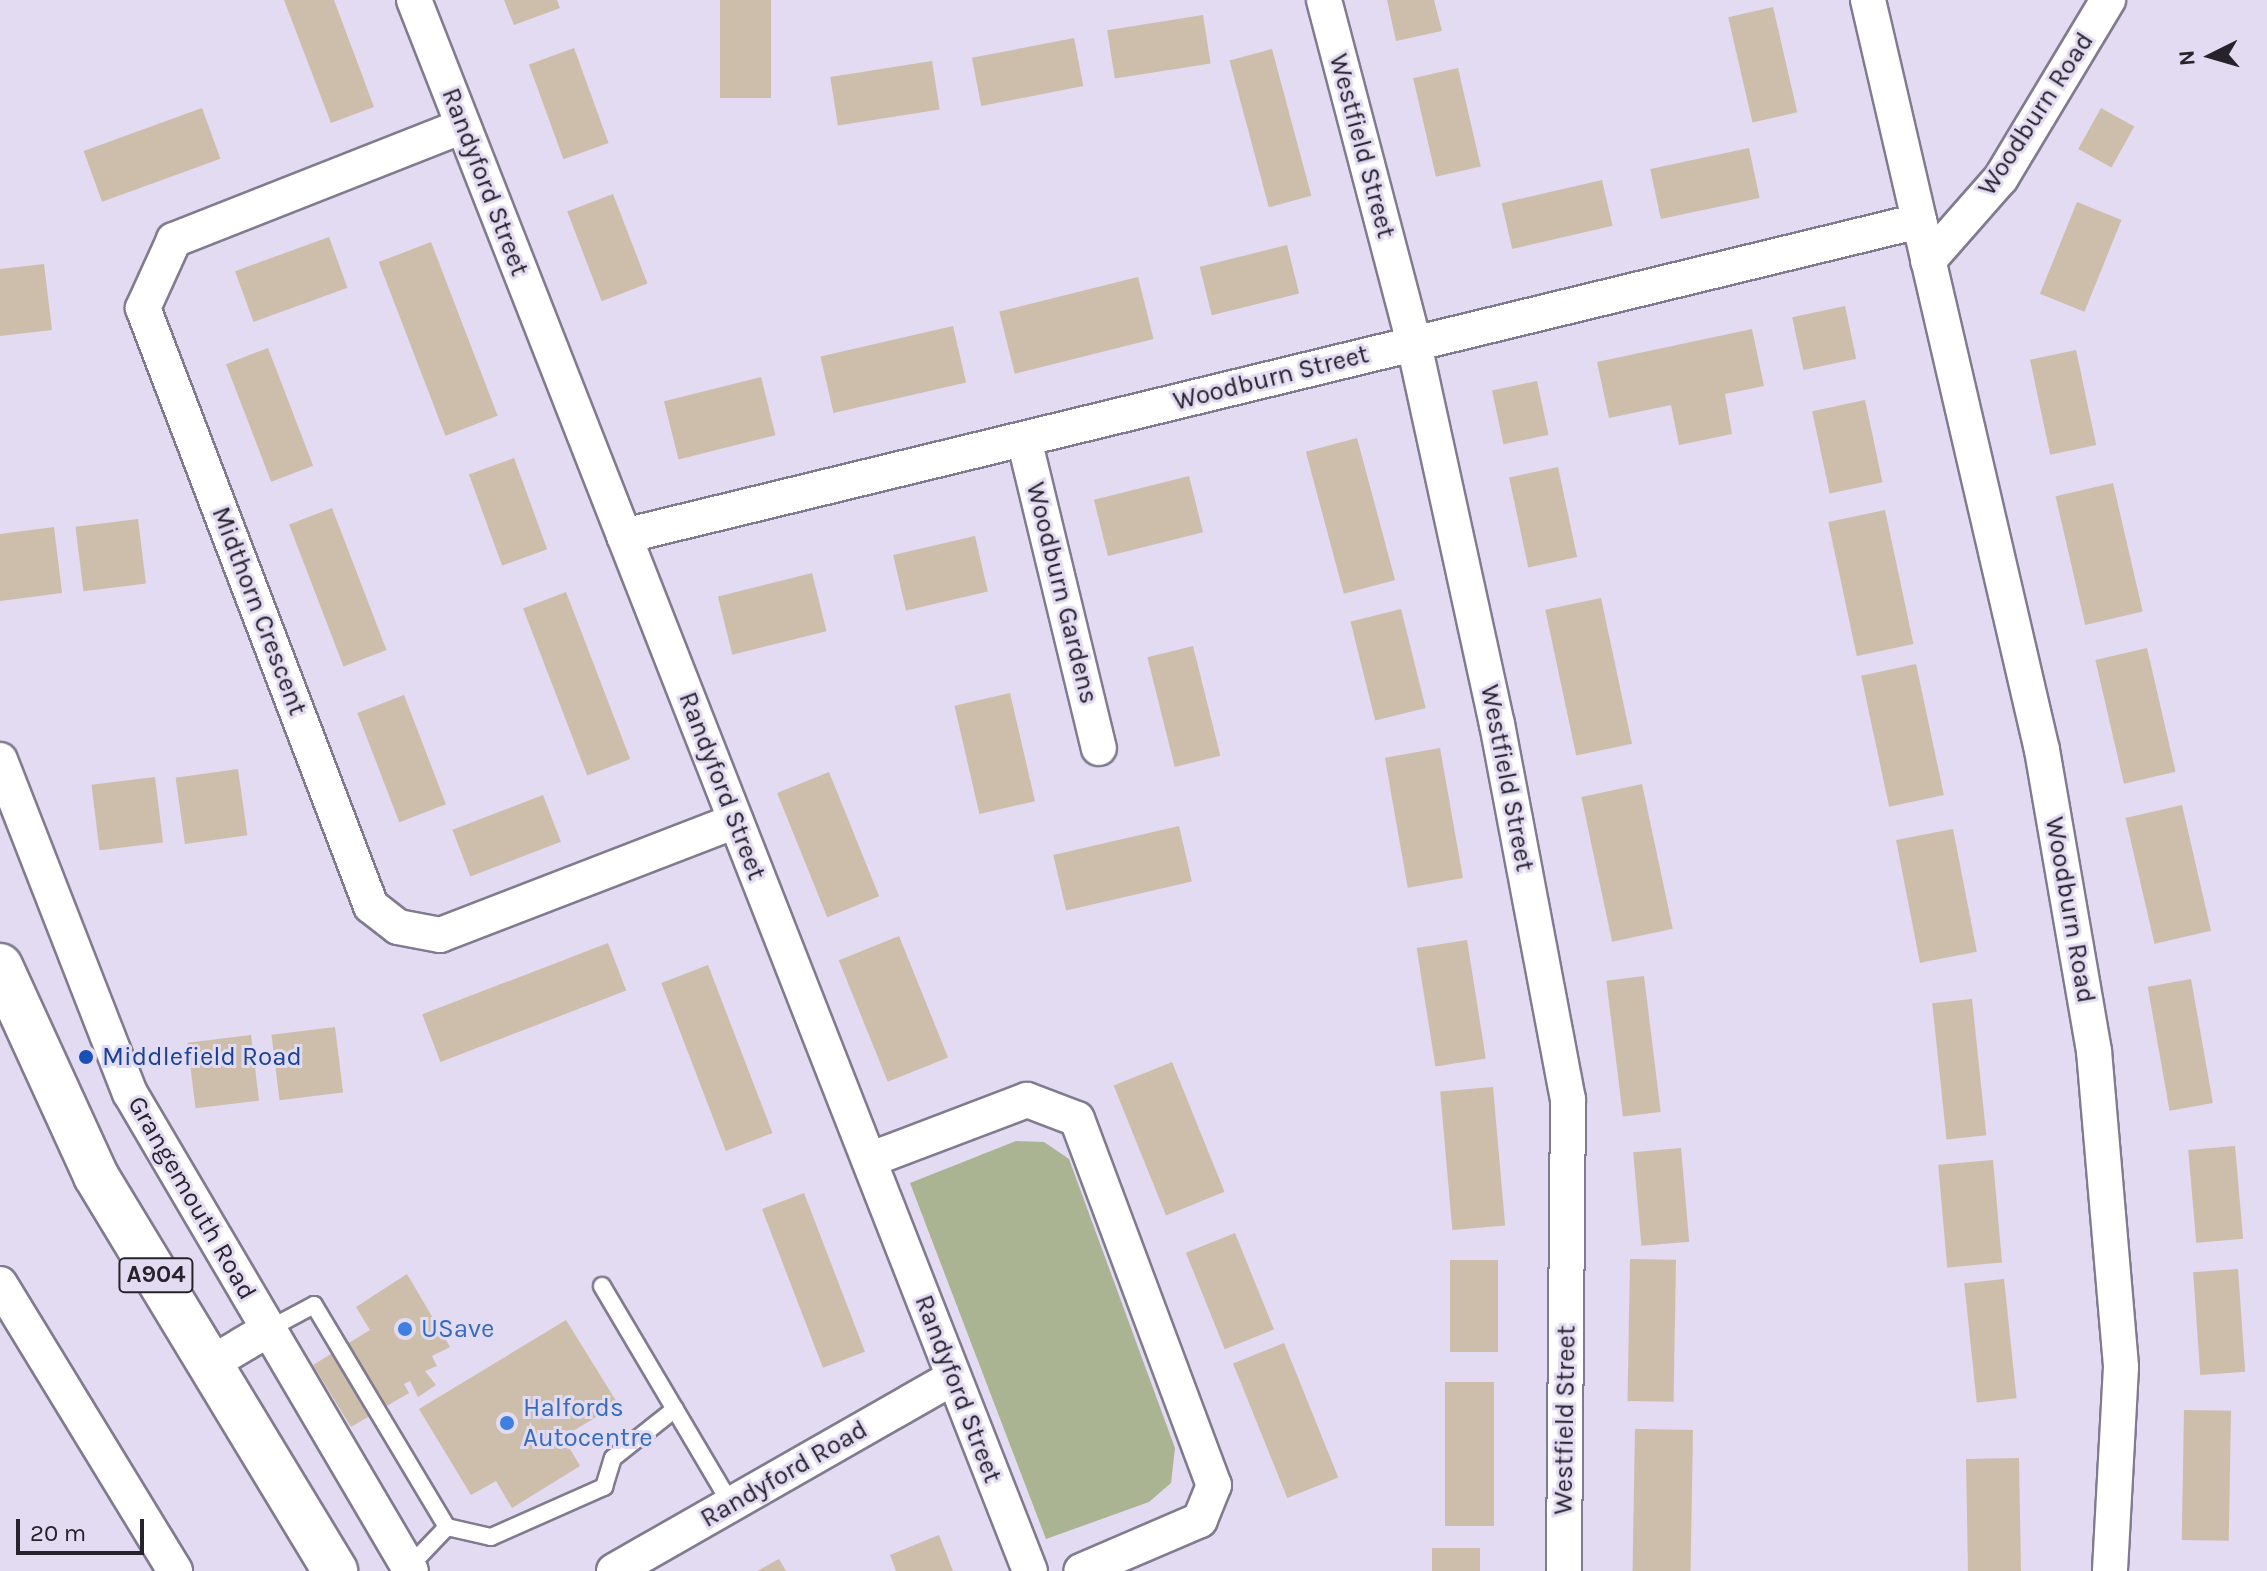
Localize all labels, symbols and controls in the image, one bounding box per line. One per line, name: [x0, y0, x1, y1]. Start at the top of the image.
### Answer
north arrow: [2171, 16, 2251, 96]
street label: Woodburn Road: [1972, 26, 2100, 202]
text: N: [2173, 49, 2201, 67]
street label: Westfield Street: [1322, 50, 1402, 242]
street label: Randyford Street: [435, 84, 535, 280]
street label: Woodburn Street: [1170, 339, 1372, 417]
street label: Woodburn Gardens: [1019, 479, 1105, 707]
street label: Midthorn Crescent: [205, 502, 313, 720]
street label: Westfield Street: [1474, 682, 1540, 874]
street label: Randyford Street: [672, 688, 772, 884]
street label: Woodburn Road: [2038, 814, 2102, 1006]
place label: Middlefield Road: [102, 1041, 302, 1073]
marker: Middlefield Road: [77, 1048, 95, 1066]
street label: Grangemouth Road: [121, 1091, 263, 1305]
road number: A904: [118, 1255, 194, 1295]
street label: Randyford Street: [908, 1291, 1008, 1487]
place label: USave: [421, 1313, 494, 1345]
marker: USave: [396, 1320, 414, 1338]
street label: Westfield Street: [1548, 1325, 1582, 1515]
place label: Halfords Autocentre: [523, 1392, 653, 1454]
marker: Halfords Autocentre: [498, 1414, 516, 1432]
street label: Randyford Road: [695, 1414, 873, 1534]
scale bar: [20, 1503, 148, 1553]
text: 20 m: [30, 1519, 86, 1547]

